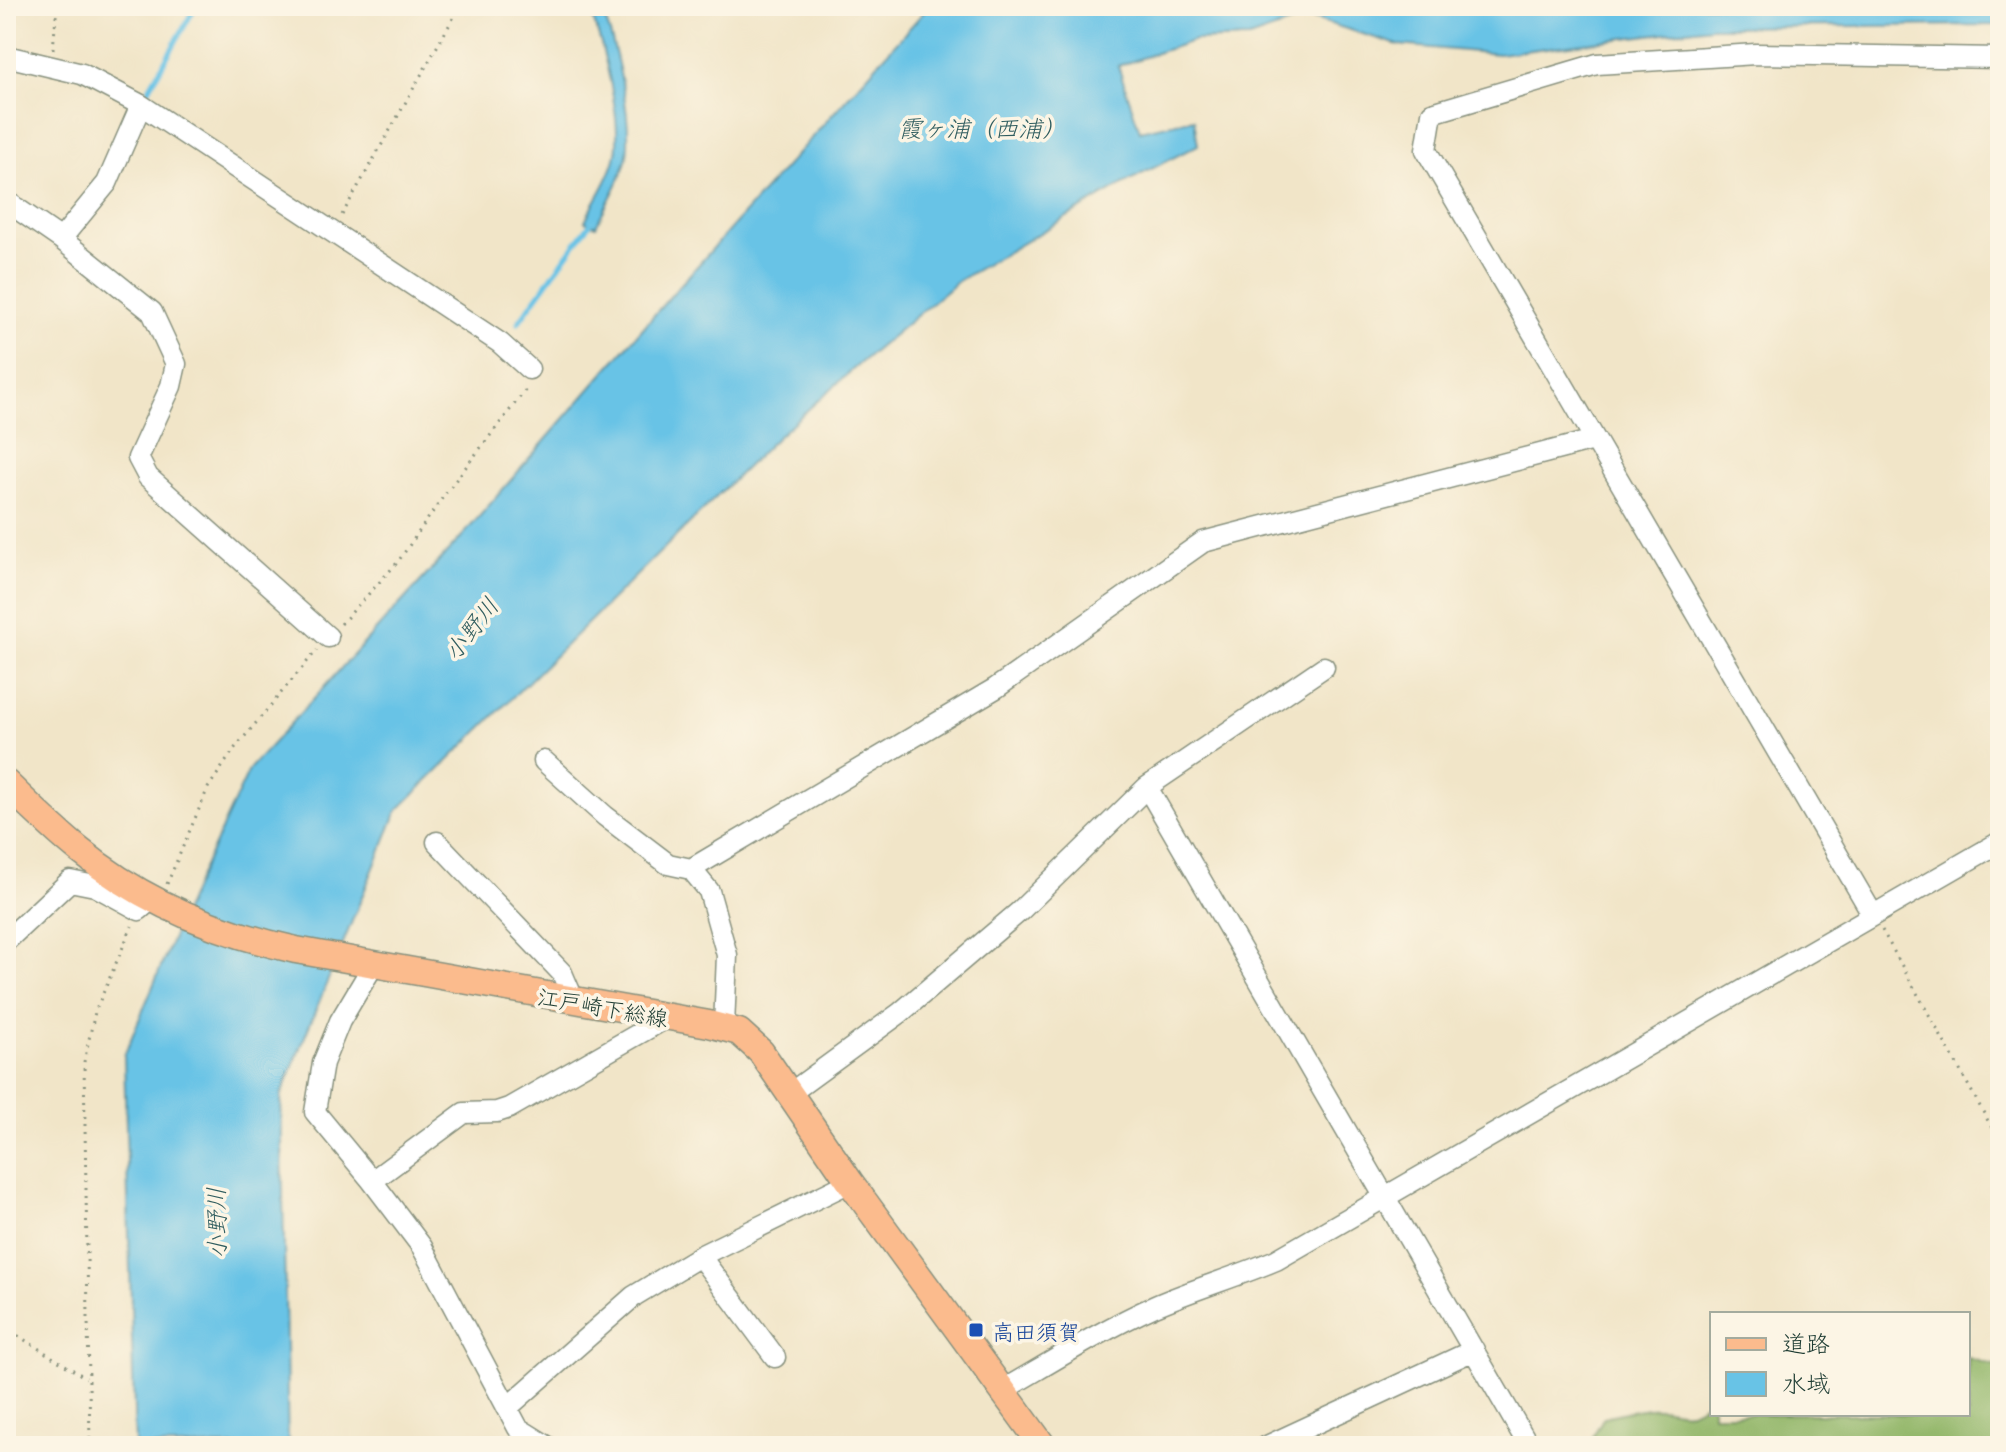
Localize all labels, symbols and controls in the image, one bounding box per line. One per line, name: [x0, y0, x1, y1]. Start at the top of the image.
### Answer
water label: 霞ヶ浦（西浦）: [898, 109, 1066, 145]
water label: 小野川: [434, 589, 506, 667]
street label: 江戸崎下総線: [535, 978, 671, 1034]
water label: 小野川: [196, 1187, 234, 1259]
legend: [1710, 1312, 1970, 1416]
place label: 高田須賀: [992, 1314, 1080, 1347]
marker: 高田須賀: [967, 1321, 985, 1339]
text: 道路: [1782, 1324, 1830, 1360]
text: 水域: [1782, 1364, 1830, 1400]

